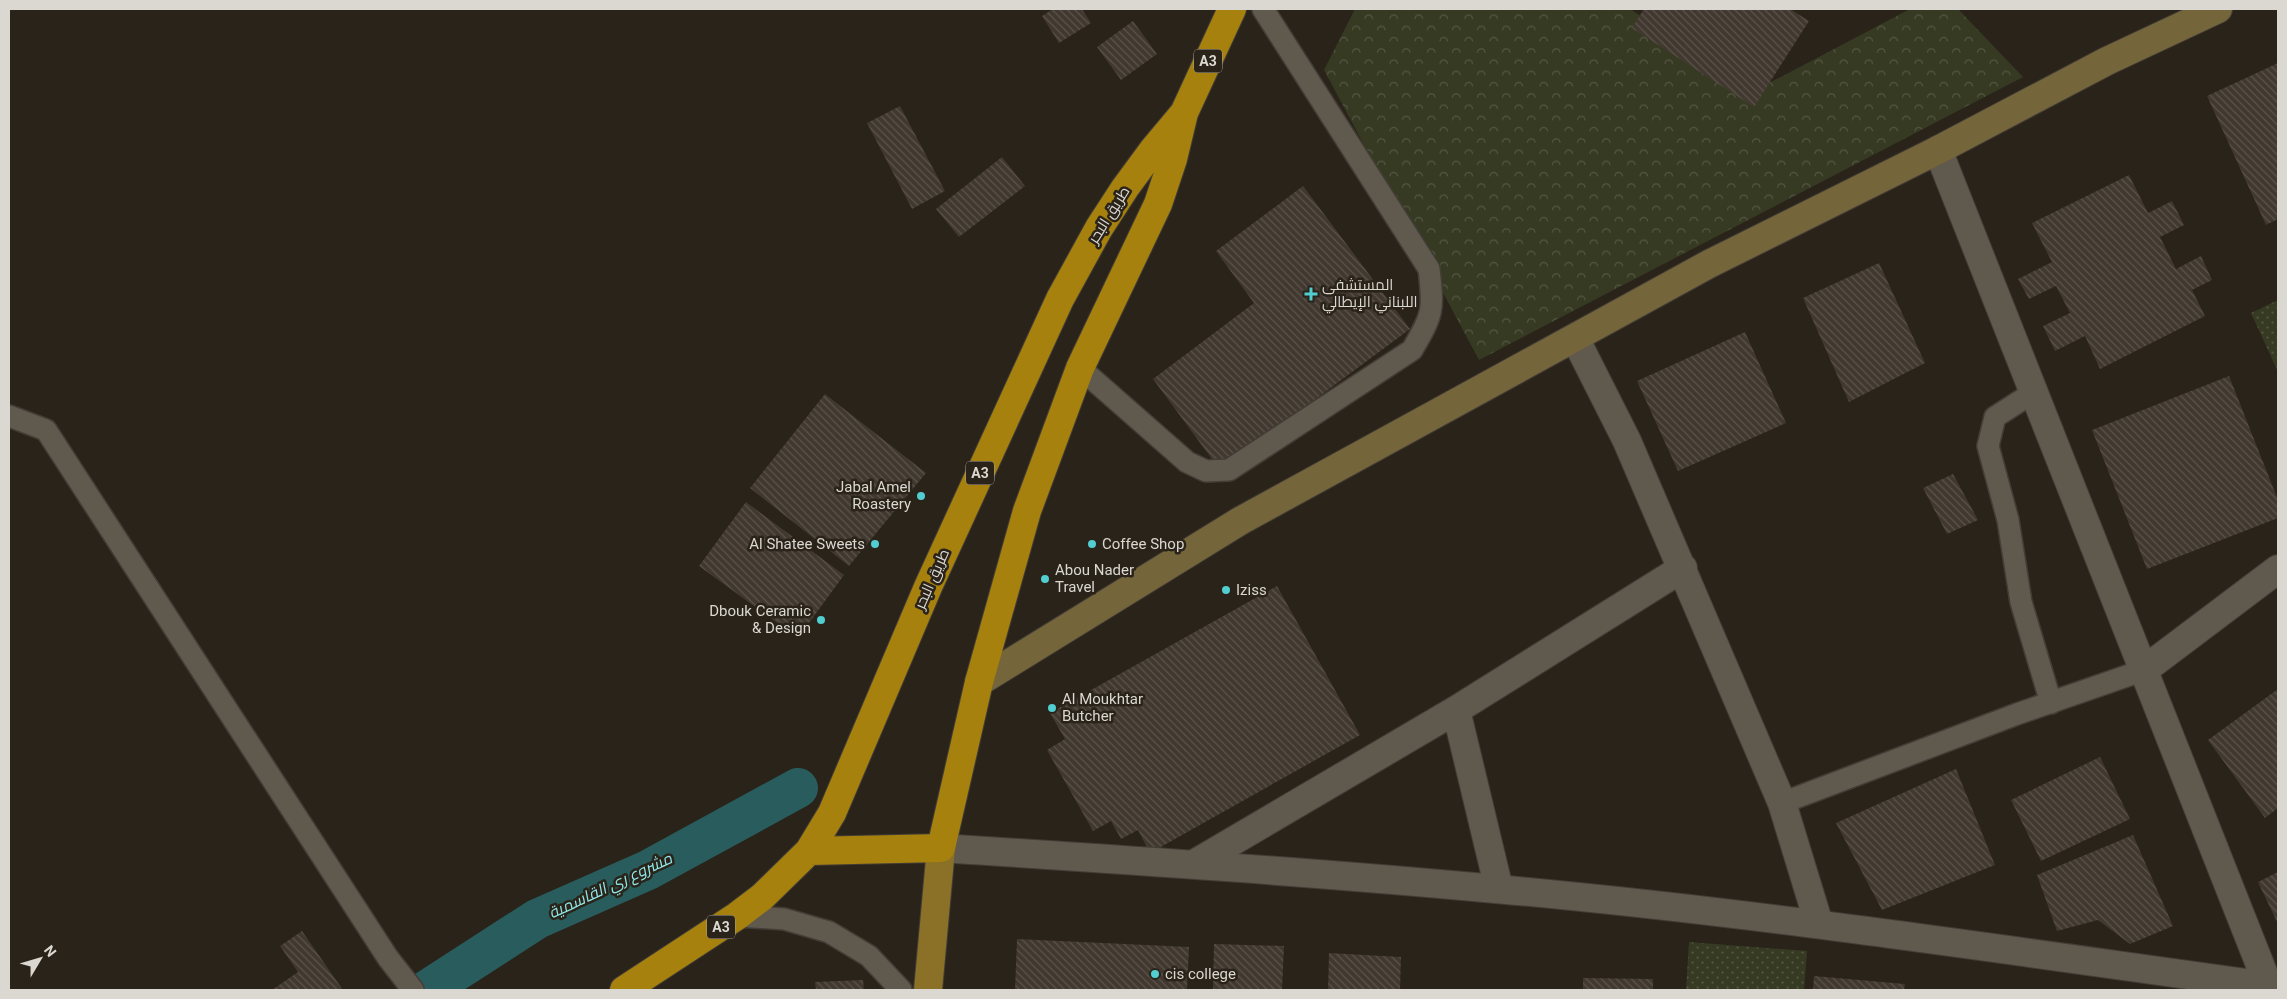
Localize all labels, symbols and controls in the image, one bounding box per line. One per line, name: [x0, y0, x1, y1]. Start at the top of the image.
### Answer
road number: A3: [1194, 49, 1222, 72]
street label: طريق البحر: [1084, 183, 1134, 248]
place label: المستشفى اللبناني الإيطالي: [1322, 276, 1418, 314]
marker: المستشفى اللبناني الإيطالي: [1304, 287, 1318, 301]
road number: A3: [966, 462, 994, 484]
place label: Jabal Amel Roastery: [836, 478, 911, 513]
marker: Jabal Amel Roastery: [915, 490, 927, 502]
place label: Al Shatee Sweets: [749, 535, 865, 553]
place label: Coffee Shop: [1102, 535, 1184, 553]
marker: Al Shatee Sweets: [869, 538, 881, 550]
marker: Coffee Shop: [1086, 538, 1098, 550]
street label: طريق البحر: [910, 546, 954, 613]
place label: Abou Nader Travel: [1055, 561, 1134, 596]
marker: Abou Nader Travel: [1039, 573, 1051, 585]
place label: Iziss: [1236, 581, 1267, 599]
marker: Iziss: [1220, 584, 1232, 596]
place label: Dbouk Ceramic & Design: [709, 602, 811, 637]
marker: Dbouk Ceramic & Design: [815, 614, 827, 626]
place label: Al Moukhtar Butcher: [1062, 690, 1143, 725]
marker: Al Moukhtar Butcher: [1046, 702, 1058, 714]
water label: مشروع ري القاسمية: [545, 848, 677, 925]
road number: A3: [707, 916, 735, 939]
north arrow: [15, 934, 65, 984]
text: N: [41, 942, 60, 960]
place label: cis college: [1165, 965, 1236, 983]
marker: cis college: [1149, 968, 1161, 980]

